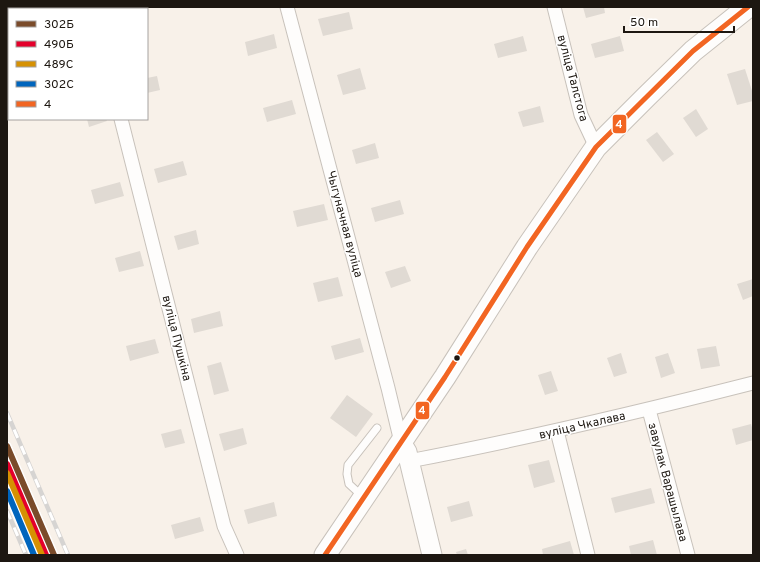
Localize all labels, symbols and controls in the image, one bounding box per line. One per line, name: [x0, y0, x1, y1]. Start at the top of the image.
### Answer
legend: [8, 8, 148, 120]
scale bar: [624, 8, 734, 34]
text: 50 m: [630, 15, 658, 31]
text: 302Б: [44, 17, 74, 33]
street label: вуліца Талстога: [553, 33, 591, 123]
text: 490Б: [44, 37, 74, 53]
text: 489С: [44, 57, 74, 73]
text: 302С: [44, 77, 74, 93]
text: 4: [44, 97, 51, 113]
line badge: 4: [612, 114, 627, 134]
text: 4: [615, 118, 623, 132]
street label: Чыгуначная вуліца: [322, 169, 366, 279]
street label: вуліца Пушкіна: [158, 294, 194, 383]
unlabelled marker: [452, 353, 462, 363]
line badge: 4: [415, 401, 430, 420]
text: 4: [418, 404, 426, 418]
street label: вуліца Чкалава: [537, 408, 627, 444]
street label: завулак Варашылава: [643, 421, 691, 544]

